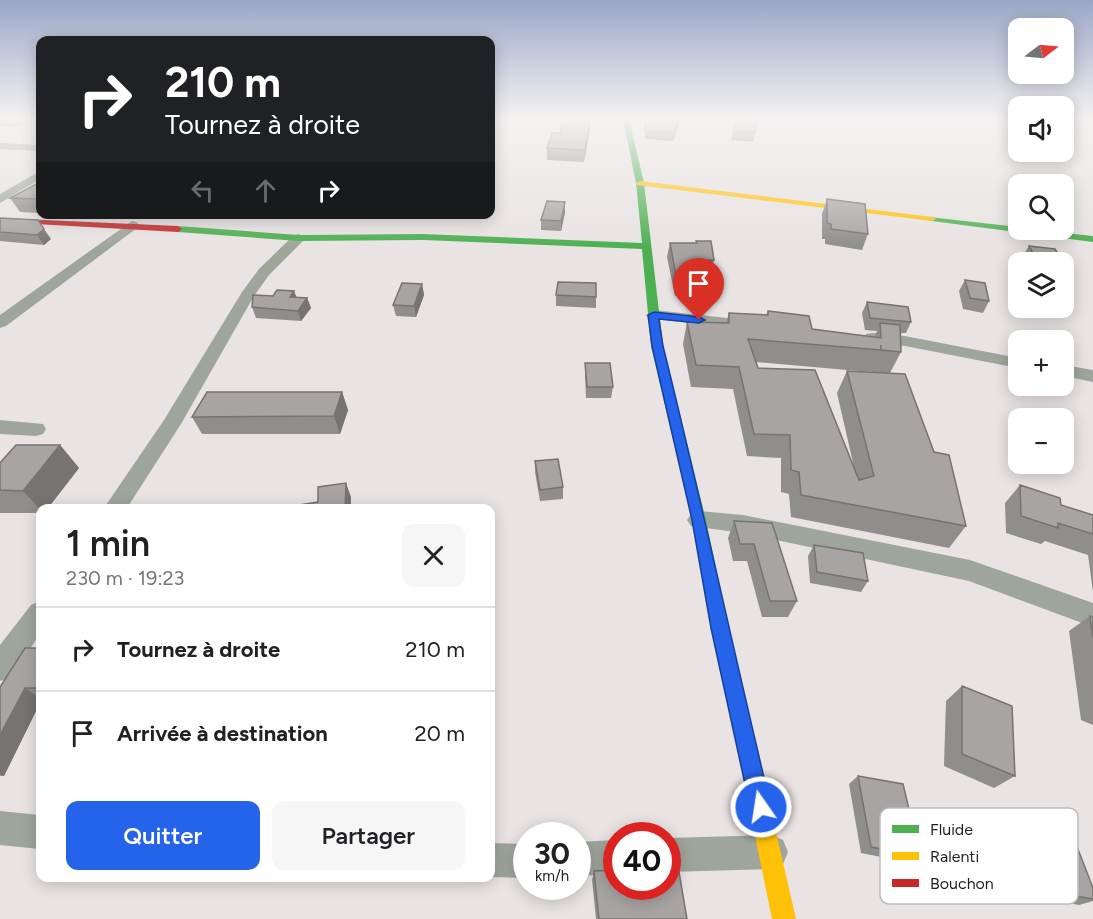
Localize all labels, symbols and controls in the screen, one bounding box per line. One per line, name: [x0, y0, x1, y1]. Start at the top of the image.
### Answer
north arrow: [1008, 18, 1074, 84]
map controls: [1008, 18, 1074, 474]
text: 210 m: [165, 57, 281, 108]
icon: right: [66, 60, 144, 138]
button: sound: [1008, 96, 1074, 162]
text: Tournez à droite: [165, 108, 360, 141]
icon: left: [186, 174, 219, 207]
icon: ahead: [249, 174, 282, 207]
icon: right: [312, 174, 345, 207]
button: search: [1008, 174, 1074, 240]
button: layers: [1008, 252, 1074, 318]
pin: [673, 258, 724, 320]
icon: arrive: [682, 267, 715, 300]
button: +: [1008, 330, 1074, 396]
button: −: [1008, 408, 1074, 474]
text: 1 min: [66, 522, 150, 565]
button: close: [402, 524, 465, 587]
text: 230 m · 19:23: [66, 566, 185, 590]
icon: right: [66, 633, 99, 666]
text: Tournez à droite: [117, 636, 280, 663]
text: 210 m: [405, 636, 465, 663]
icon: arrive: [66, 717, 99, 750]
text: Arrivée à destination: [117, 720, 328, 747]
text: 20 m: [414, 720, 465, 747]
position arrow: [729, 775, 793, 839]
button: Quitter: [66, 801, 260, 870]
button: Partager: [272, 801, 465, 870]
legend: [880, 808, 1078, 904]
text: Fluide: [930, 820, 973, 839]
speed limit sign: 40: [603, 822, 681, 900]
text: 30: [534, 835, 570, 872]
text: Ralenti: [930, 847, 979, 866]
text: km/h: [535, 867, 569, 885]
text: Bouchon: [930, 874, 994, 893]

